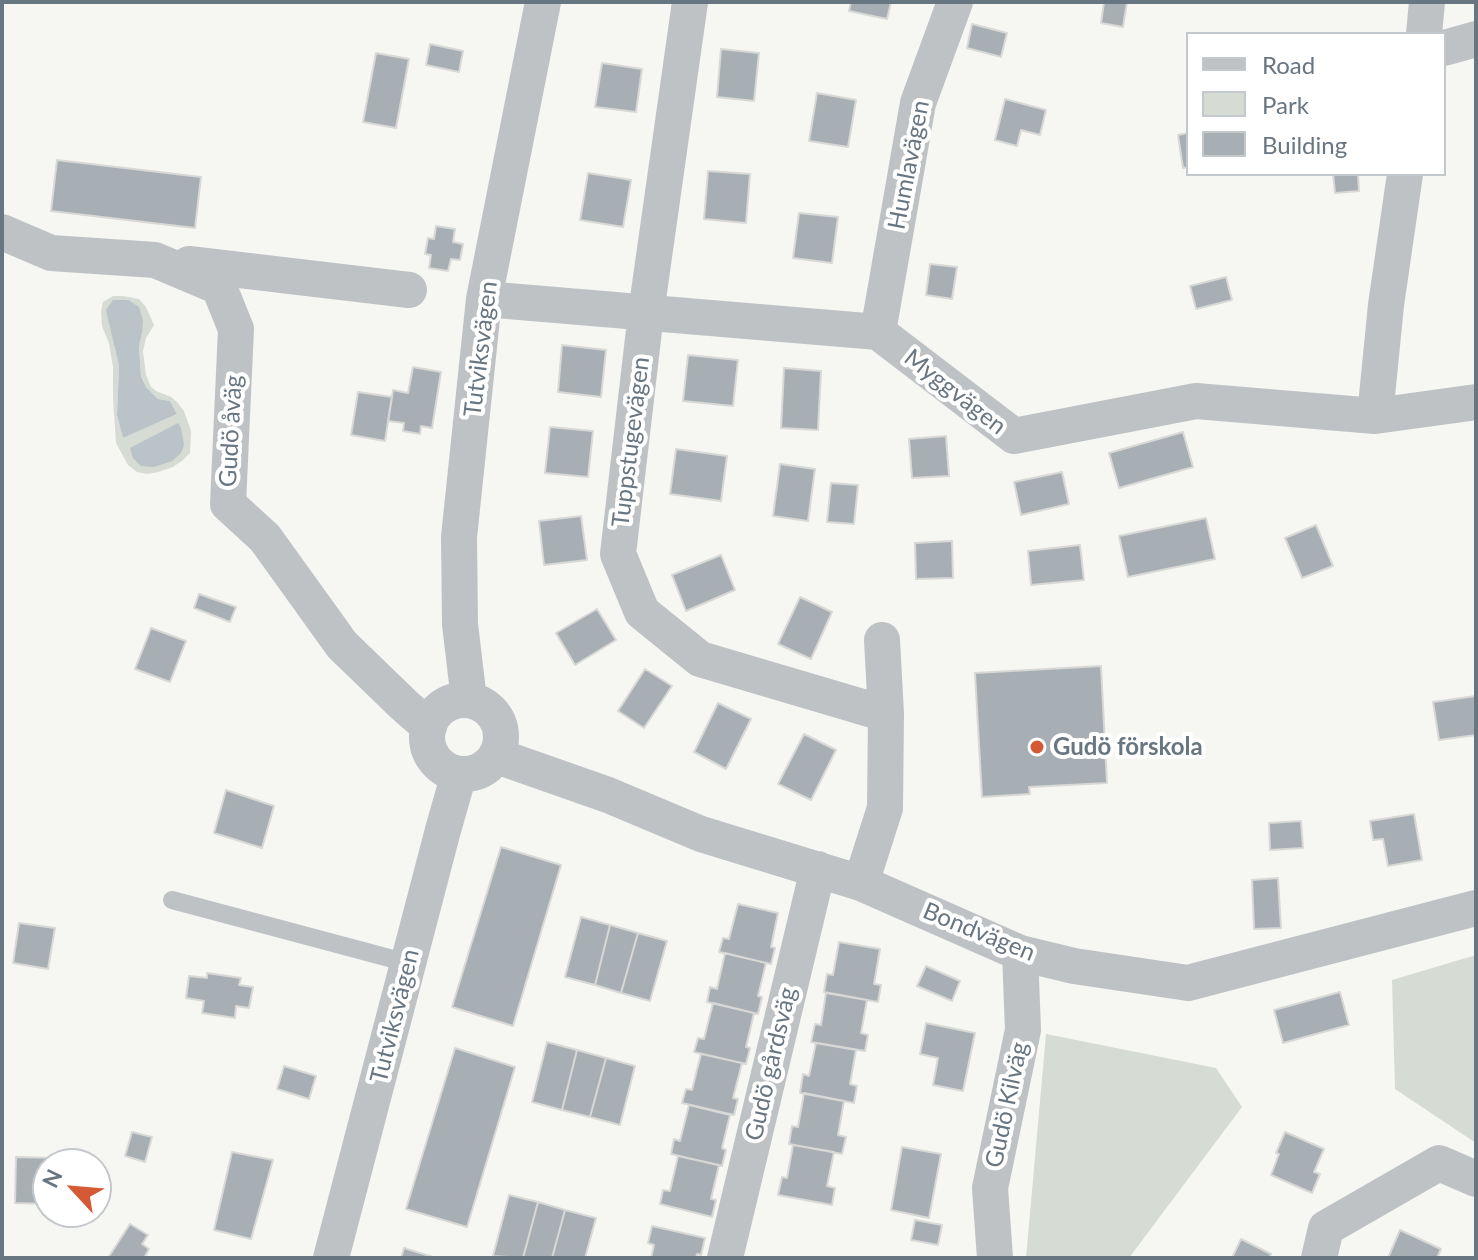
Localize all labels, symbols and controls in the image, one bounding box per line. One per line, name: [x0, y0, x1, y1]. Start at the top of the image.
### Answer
legend: [1186, 32, 1446, 176]
text: Road: [1262, 50, 1315, 79]
text: Park: [1262, 90, 1309, 119]
street label: Humlavägen: [882, 98, 936, 232]
text: Building: [1262, 130, 1347, 159]
street label: Tutviksvägen: [458, 279, 504, 419]
street label: Myggvägen: [898, 343, 1012, 441]
street label: Tuppstugevägen: [606, 355, 656, 529]
street label: Gudö åväg: [214, 374, 248, 488]
place label: Gudö förskola: [1053, 733, 1203, 761]
marker: Gudö förskola: [1028, 738, 1046, 756]
street label: Bondvägen: [919, 897, 1039, 967]
street label: Tutviksvägen: [365, 946, 425, 1086]
street label: Gudö gårdsväg: [739, 984, 803, 1144]
street label: Gudö Kilväg: [980, 1040, 1034, 1170]
north arrow: [32, 1148, 112, 1228]
text: N: [36, 1165, 68, 1192]

